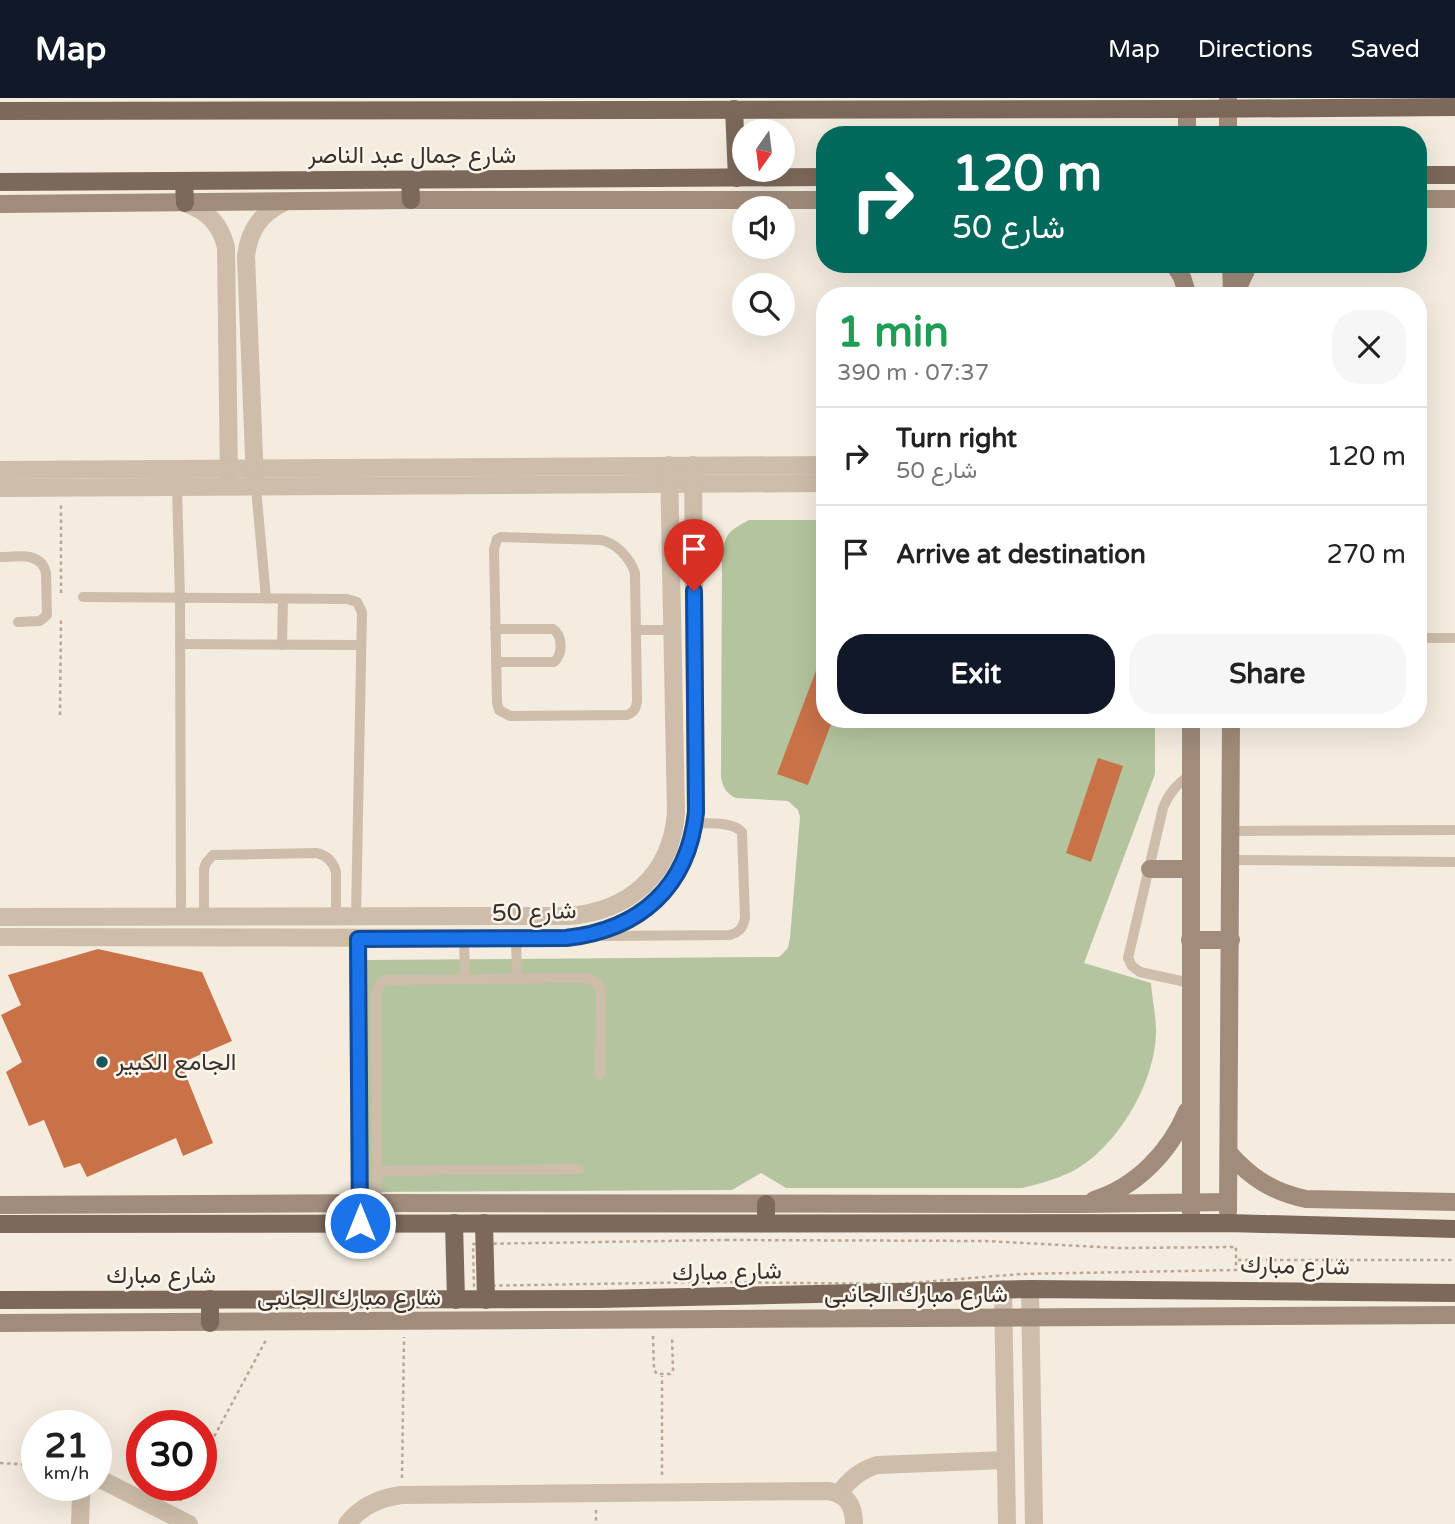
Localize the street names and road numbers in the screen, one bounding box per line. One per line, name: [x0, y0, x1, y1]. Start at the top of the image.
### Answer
street label: شارع جمال عبد الناصر: [307, 141, 516, 171]
street label: شارع 50: [491, 896, 577, 929]
street label: شارع مبارك: [1240, 1251, 1350, 1282]
street label: شارع مبارك: [672, 1257, 782, 1288]
street label: شارع مبارك: [106, 1261, 216, 1291]
street label: شارع مبارك الجانبى: [824, 1280, 1008, 1310]
street label: شارع مبارك الجانبى: [257, 1283, 441, 1313]

